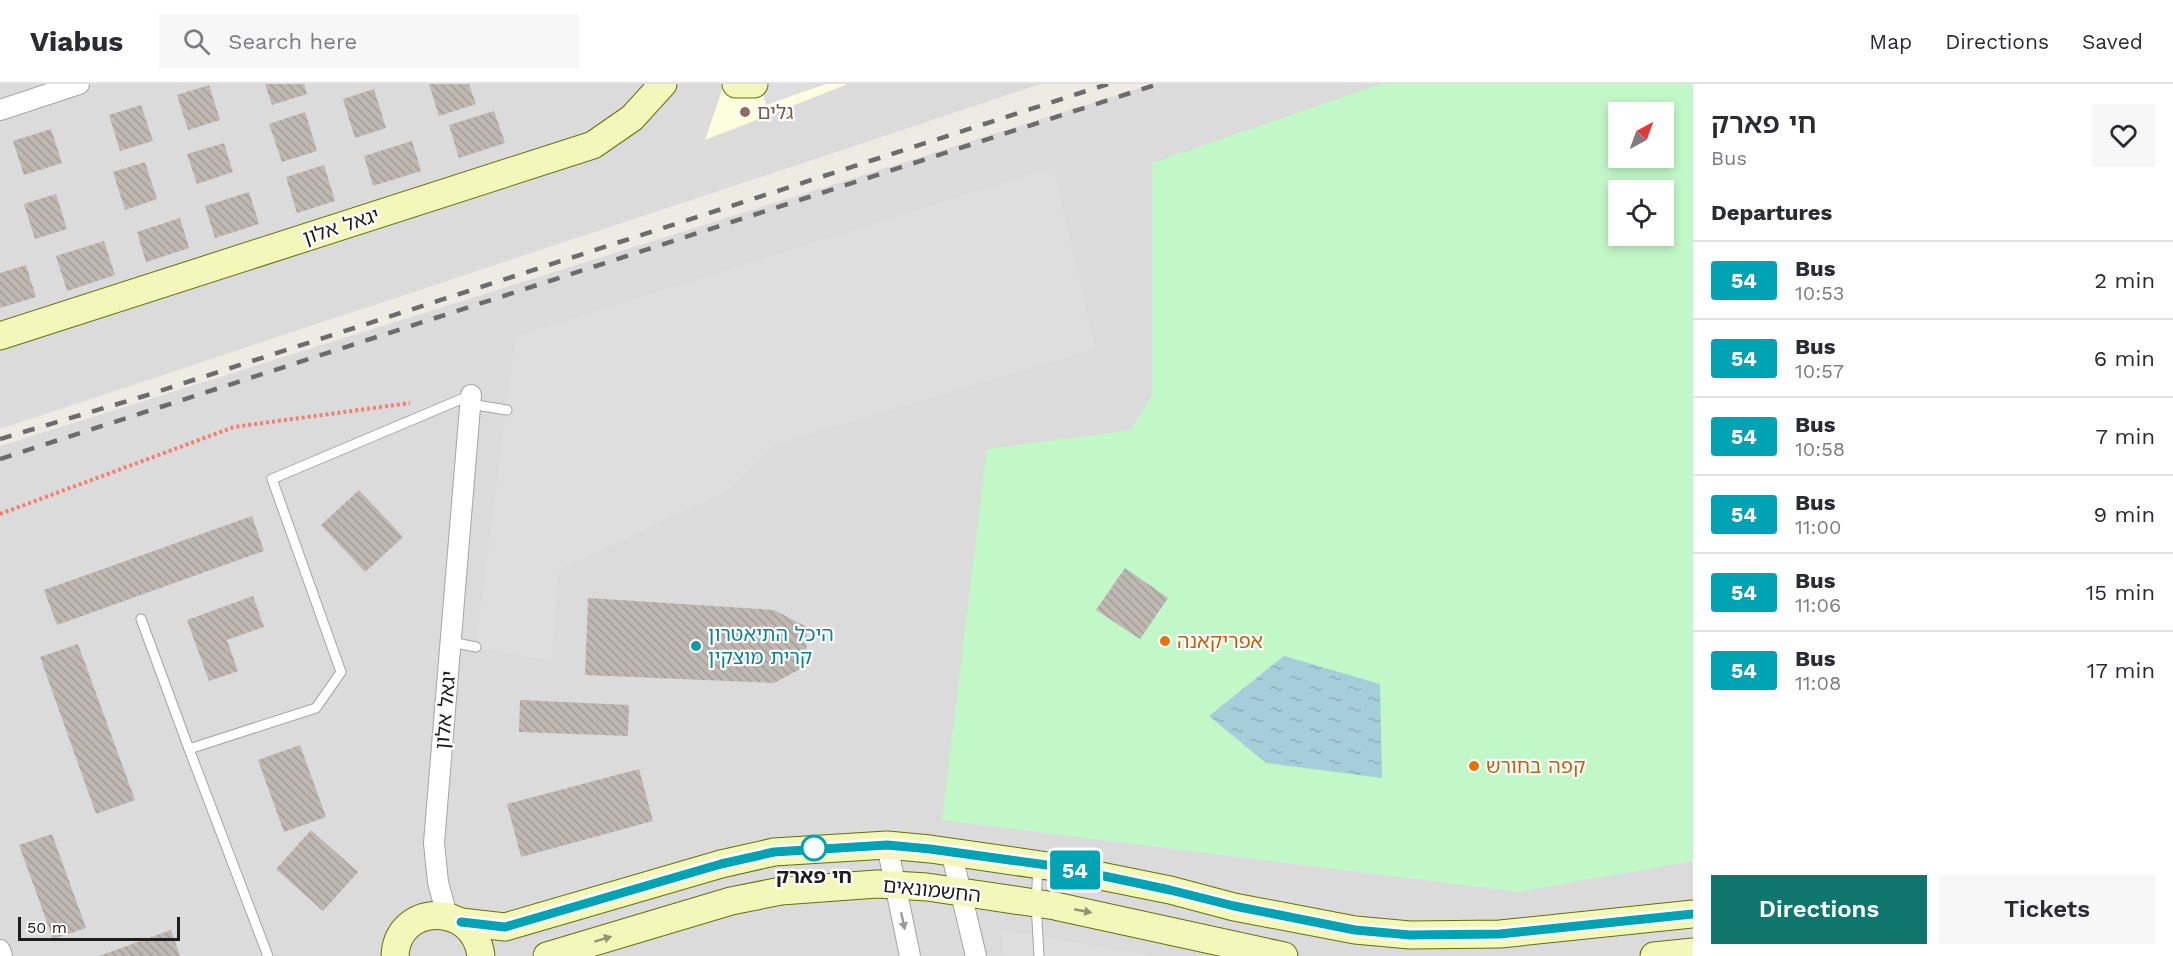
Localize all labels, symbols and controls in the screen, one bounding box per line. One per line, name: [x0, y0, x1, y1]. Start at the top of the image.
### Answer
search box: [159, 14, 579, 68]
text: Viabus: [30, 25, 123, 58]
icon: search: [180, 25, 213, 58]
text: Search here: [228, 29, 357, 54]
text: Map: [1869, 29, 1912, 54]
text: Directions: [1945, 29, 2049, 54]
text: Saved: [2082, 29, 2143, 54]
place label: גלים: [757, 100, 794, 124]
north arrow: [1608, 102, 1674, 168]
map controls: [1608, 102, 1674, 246]
button: heart: [2092, 104, 2155, 167]
marker: גלים: [738, 105, 752, 119]
text: חי פארק: [1711, 107, 1816, 140]
text: Bus: [1711, 146, 1747, 170]
button: locate: [1608, 180, 1674, 246]
text: Departures: [1711, 200, 1832, 225]
street label: יגאל אלון: [300, 202, 382, 250]
text: Bus: [1795, 256, 1835, 281]
text: 54: [1731, 268, 1757, 293]
text: 2 min: [2094, 268, 2155, 293]
text: 10:53: [1795, 281, 1844, 305]
text: Bus: [1795, 334, 1835, 359]
text: 54: [1731, 346, 1757, 371]
text: 6 min: [2094, 346, 2155, 371]
text: 10:57: [1795, 359, 1844, 383]
text: Bus: [1795, 412, 1835, 437]
text: 54: [1731, 424, 1757, 449]
text: 7 min: [2095, 424, 2155, 449]
text: 10:58: [1795, 437, 1845, 461]
text: Bus: [1795, 490, 1835, 515]
text: 54: [1731, 502, 1757, 527]
text: 9 min: [2093, 502, 2155, 527]
text: 11:00: [1795, 515, 1841, 539]
text: Bus: [1795, 568, 1835, 593]
text: 54: [1731, 580, 1757, 605]
text: 15 min: [2086, 580, 2155, 605]
text: 11:06: [1795, 593, 1841, 617]
place label: היכל התיאטרון קרית מוצקין: [708, 622, 834, 669]
place label: אפריקאנה: [1177, 629, 1263, 653]
marker: אפריקאנה: [1158, 634, 1172, 648]
marker: היכל התיאטרון קרית מוצקין: [689, 639, 703, 653]
text: Bus: [1795, 646, 1835, 671]
text: 54: [1731, 658, 1757, 683]
text: 17 min: [2087, 658, 2155, 683]
street label: יגאל אלון: [430, 670, 460, 750]
text: 11:08: [1795, 671, 1841, 695]
place label: קפה בחורש: [1486, 754, 1585, 778]
marker: קפה בחורש: [1467, 759, 1481, 773]
marker: חי פארק: [801, 835, 827, 861]
line badge: 54: [1048, 850, 1102, 890]
text: 54: [1062, 858, 1088, 883]
place label: חי פארק: [776, 864, 852, 888]
street label: החשמונאים: [882, 873, 982, 907]
button: Directions: [1711, 875, 1927, 944]
button: Tickets: [1939, 875, 2155, 944]
one-way arrow: [1074, 907, 1093, 916]
one-way arrow: [899, 912, 908, 931]
scale bar: [18, 914, 180, 942]
text: 50 m: [27, 918, 67, 937]
one-way arrow: [594, 934, 612, 943]

